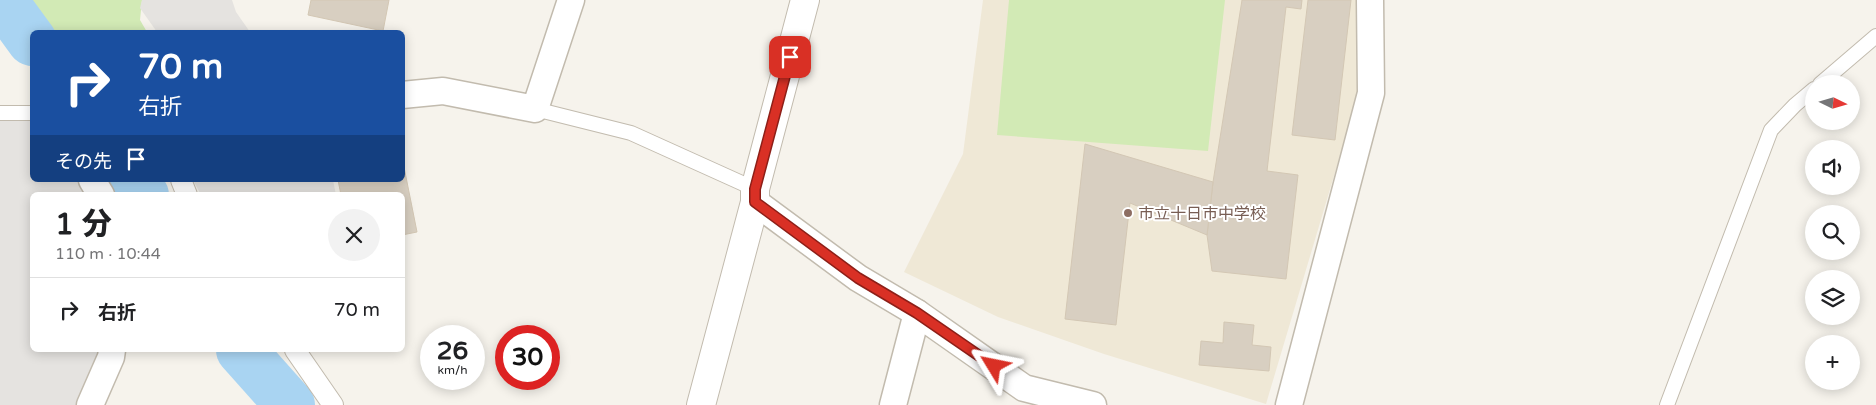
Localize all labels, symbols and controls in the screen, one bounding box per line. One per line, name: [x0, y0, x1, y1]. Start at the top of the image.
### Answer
pin: [769, 36, 811, 78]
icon: arrive: [776, 43, 804, 71]
text: 70 m: [138, 46, 223, 88]
icon: right: [55, 50, 120, 115]
north arrow: [1805, 75, 1860, 130]
map controls: [1805, 75, 1860, 390]
text: 右折: [138, 94, 182, 120]
button: sound: [1805, 140, 1860, 195]
icon: arrive: [122, 145, 150, 173]
text: その先: [55, 151, 112, 173]
place label: 市立十日市中学校: [1138, 204, 1266, 224]
button: search: [1805, 205, 1860, 260]
text: 1 分: [55, 206, 112, 243]
marker: 市立十日市中学校: [1122, 207, 1134, 219]
button: close: [328, 209, 380, 261]
text: 110 m · 10:44: [55, 244, 161, 264]
button: layers: [1805, 270, 1860, 325]
icon: right: [55, 296, 83, 324]
text: 70 m: [334, 299, 380, 321]
text: 右折: [98, 302, 136, 324]
speed limit sign: 30: [495, 325, 560, 390]
button: +: [1805, 335, 1860, 390]
text: 26: [437, 336, 468, 366]
position arrow: [967, 339, 1019, 391]
text: km/h: [437, 363, 468, 377]

